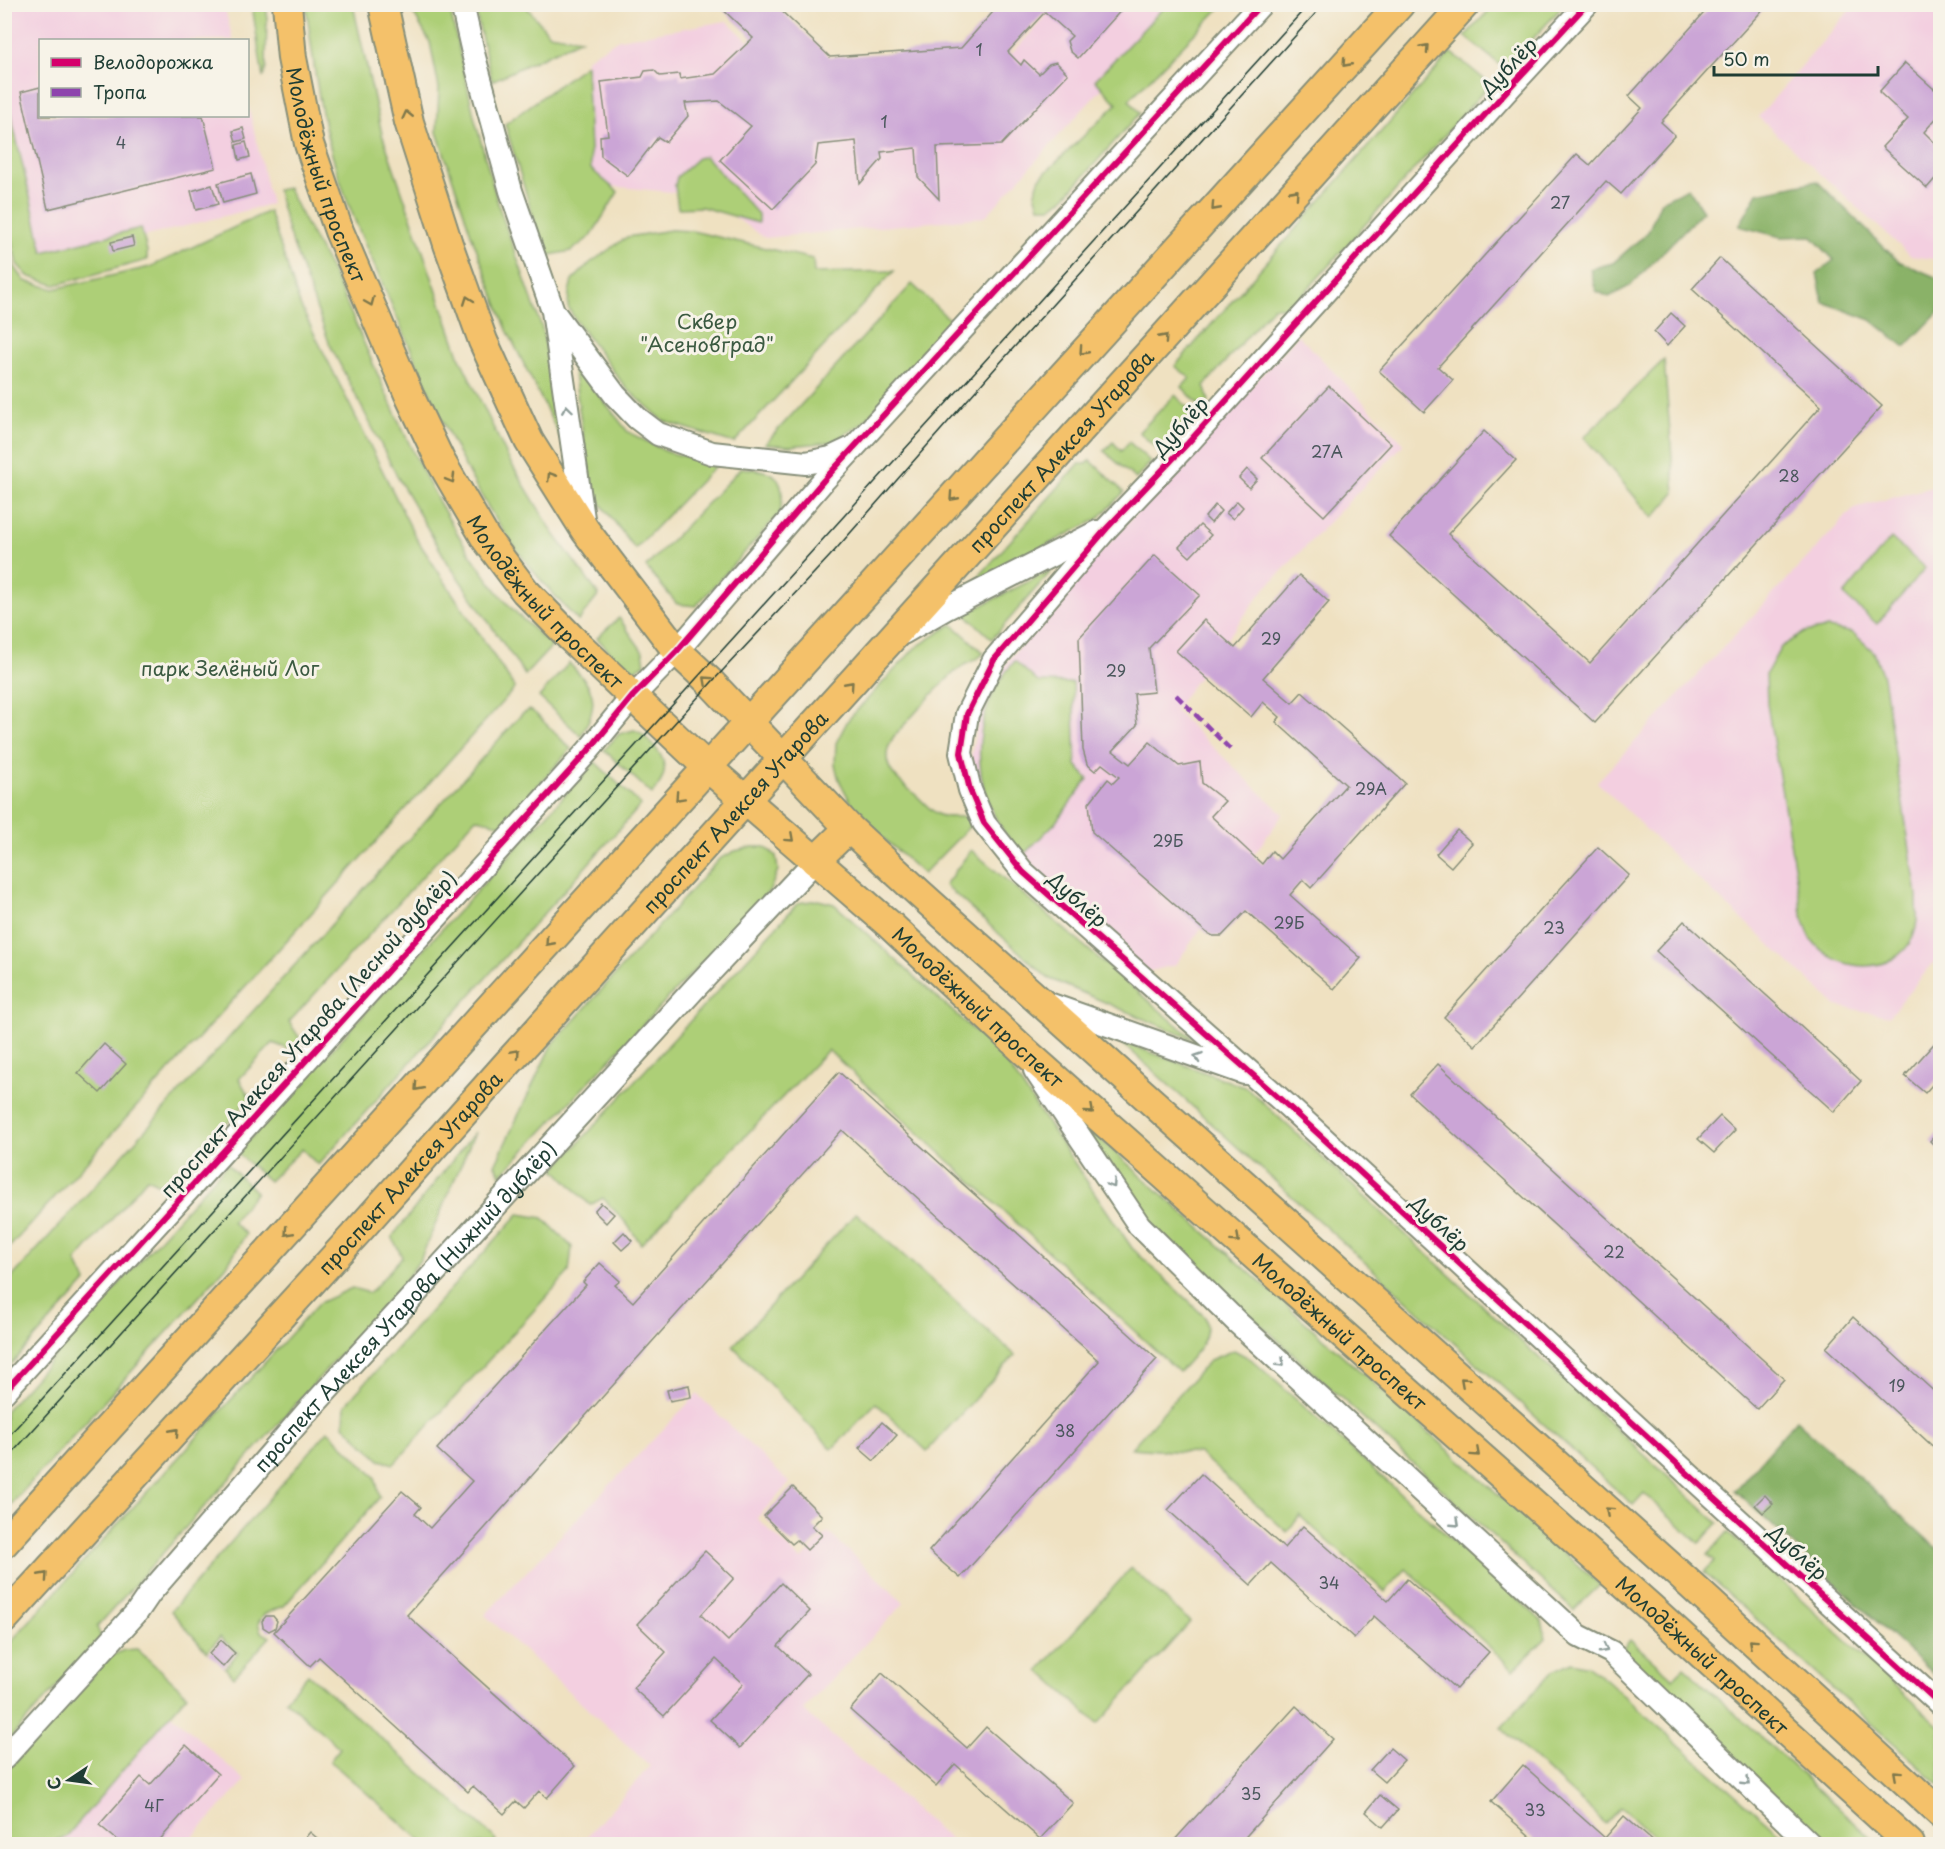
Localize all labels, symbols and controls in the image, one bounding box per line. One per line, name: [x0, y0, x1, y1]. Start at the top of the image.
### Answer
street label: Дублёр: [1472, 30, 1544, 103]
house number: 1: [975, 37, 983, 61]
legend: [39, 39, 249, 117]
scale bar: [1714, 39, 1878, 77]
one-way arrow: [1418, 44, 1429, 55]
text: 50 m: [1723, 45, 1770, 72]
text: Велодорожка: [93, 48, 214, 75]
one-way arrow: [1342, 56, 1353, 67]
street label: Молодёжный проспект: [279, 64, 374, 287]
text: Тропа: [93, 78, 146, 105]
house number: 1: [880, 109, 888, 133]
one-way arrow: [402, 110, 415, 120]
house number: 4: [116, 130, 126, 154]
one-way arrow: [1288, 189, 1299, 200]
house number: 27: [1550, 190, 1570, 214]
one-way arrow: [1211, 201, 1222, 211]
one-way arrow: [463, 295, 475, 306]
one-way arrow: [362, 296, 374, 307]
park label: Сквер "Асеновград": [640, 306, 774, 359]
one-way arrow: [1157, 334, 1168, 345]
street label: проспект Алексея Угарова: [961, 343, 1161, 559]
one-way arrow: [1079, 345, 1090, 355]
street label: Дублёр: [1144, 389, 1215, 463]
one-way arrow: [562, 405, 574, 414]
house number: 27А: [1311, 439, 1343, 463]
house number: 28: [1778, 463, 1800, 487]
one-way arrow: [547, 472, 559, 482]
one-way arrow: [444, 473, 455, 483]
one-way arrow: [949, 490, 960, 500]
street label: Молодёжный проспект: [460, 509, 631, 696]
house number: 29: [1261, 626, 1281, 650]
park label: парк Зелёный Лог: [141, 653, 320, 683]
house number: 29: [1106, 658, 1126, 682]
one-way arrow: [703, 676, 714, 687]
one-way arrow: [843, 681, 854, 691]
street label: проспект Алексея Угарова: [635, 703, 835, 920]
house number: 29А: [1355, 776, 1387, 800]
one-way arrow: [675, 790, 686, 801]
house number: 29Б: [1153, 828, 1183, 852]
one-way arrow: [783, 831, 794, 842]
street label: Дублёр: [1041, 863, 1115, 934]
street label: проспект Алексея Угарова (Лесной дублёр): [154, 865, 462, 1203]
house number: 29Б: [1274, 910, 1304, 934]
house number: 23: [1543, 915, 1565, 939]
street label: Молодёжный проспект: [886, 920, 1071, 1095]
one-way arrow: [545, 935, 556, 946]
one-way arrow: [509, 1049, 520, 1060]
one-way arrow: [1194, 1052, 1204, 1065]
street label: проспект Алексея Угарова: [311, 1067, 507, 1279]
one-way arrow: [414, 1080, 425, 1091]
one-way arrow: [1083, 1103, 1094, 1114]
street label: проспект Алексея Угарова (Нижний дублёр): [246, 1134, 563, 1479]
one-way arrow: [1105, 1178, 1116, 1189]
street label: Дублёр: [1403, 1187, 1476, 1258]
one-way arrow: [284, 1225, 295, 1235]
one-way arrow: [1229, 1232, 1239, 1243]
house number: 22: [1603, 1239, 1625, 1263]
street label: Молодёжный проспект: [1246, 1246, 1434, 1417]
one-way arrow: [1275, 1356, 1285, 1367]
house number: 19: [1889, 1373, 1905, 1397]
one-way arrow: [1460, 1377, 1470, 1388]
house number: 38: [1055, 1418, 1075, 1442]
one-way arrow: [168, 1428, 179, 1439]
one-way arrow: [1469, 1446, 1480, 1457]
one-way arrow: [1605, 1507, 1615, 1518]
one-way arrow: [1449, 1516, 1460, 1527]
street label: Дублёр: [1761, 1516, 1835, 1587]
street label: Молодёжный проспект: [1609, 1569, 1796, 1742]
house number: 34: [1318, 1570, 1340, 1594]
one-way arrow: [37, 1572, 48, 1583]
one-way arrow: [1749, 1639, 1759, 1650]
one-way arrow: [1598, 1642, 1608, 1653]
north arrow: [39, 1750, 99, 1810]
one-way arrow: [1893, 1770, 1904, 1781]
text: С: [40, 1775, 66, 1792]
one-way arrow: [1738, 1775, 1749, 1786]
house number: 35: [1241, 1781, 1261, 1805]
house number: 4Г: [144, 1793, 164, 1817]
house number: 33: [1524, 1797, 1546, 1821]

